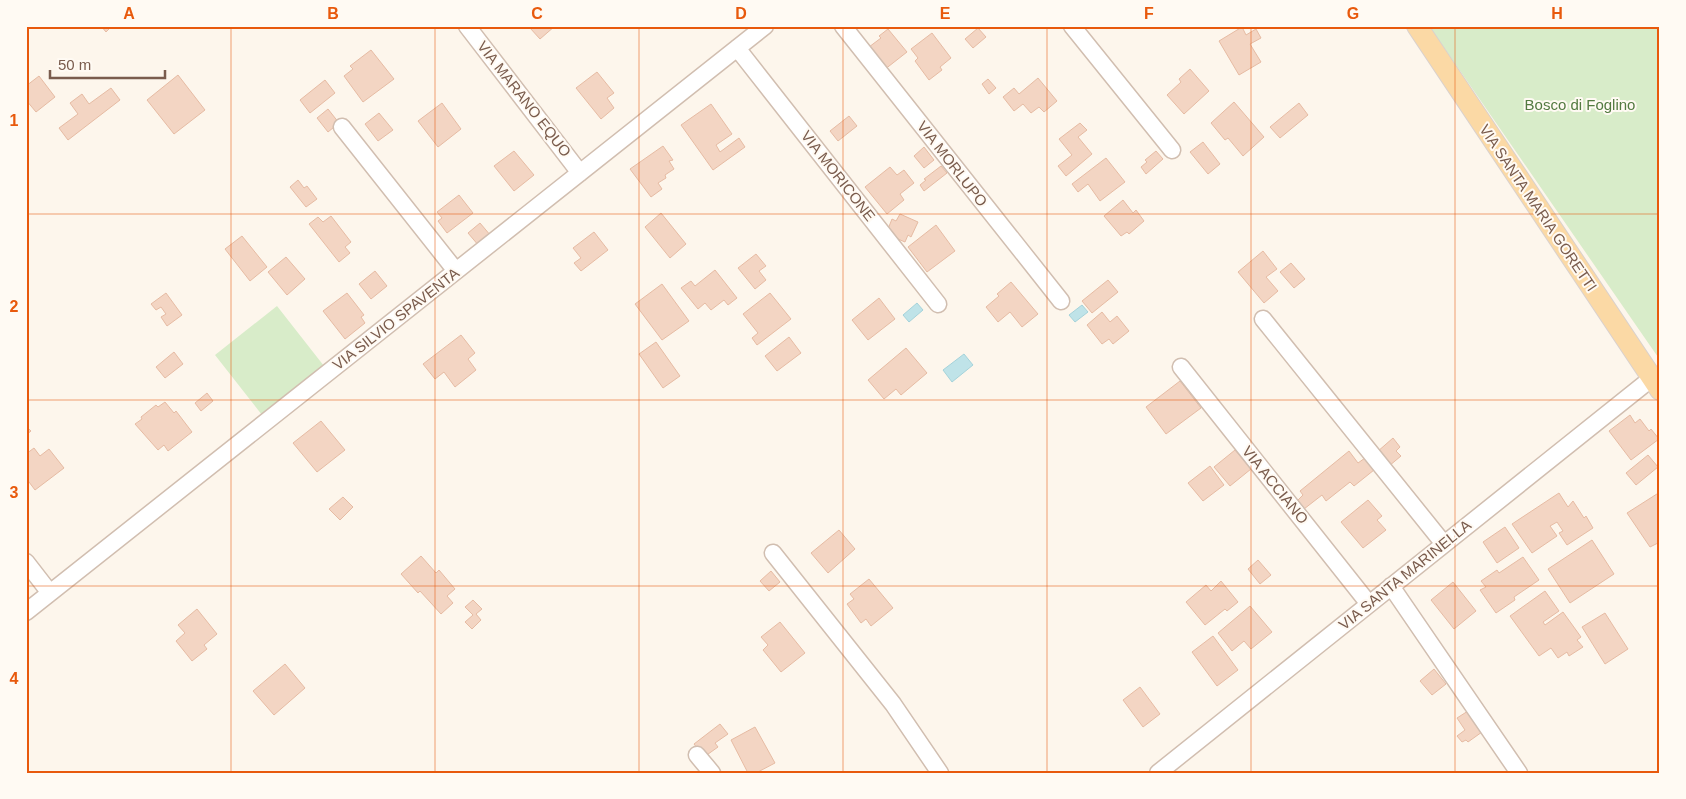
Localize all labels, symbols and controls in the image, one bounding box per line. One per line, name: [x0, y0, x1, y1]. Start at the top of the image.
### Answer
text: A: [123, 5, 135, 22]
text: B: [327, 5, 339, 22]
text: C: [531, 5, 543, 22]
text: D: [735, 5, 747, 22]
text: E: [940, 5, 951, 22]
text: F: [1144, 5, 1154, 22]
text: G: [1347, 5, 1359, 22]
text: H: [1551, 5, 1563, 22]
street label: VIA MARANO EQUO: [474, 38, 575, 160]
scale bar: [50, 48, 165, 80]
text: 50 m: [58, 56, 91, 73]
park label: Bosco di Foglino: [1525, 96, 1635, 113]
text: 1: [10, 112, 19, 129]
street label: VIA MORLUPO: [914, 118, 991, 210]
street label: VIA SANTA MARIA GORETTI: [1476, 121, 1601, 294]
street label: VIA MORICONE: [798, 127, 879, 224]
street label: VIA SILVIO SPAVENTA: [329, 264, 462, 373]
text: 2: [10, 298, 19, 315]
street label: VIA ACCIANO: [1239, 442, 1312, 527]
text: 3: [10, 484, 19, 501]
street label: VIA SANTA MARINELLA: [1335, 516, 1474, 633]
text: 4: [10, 670, 19, 687]

